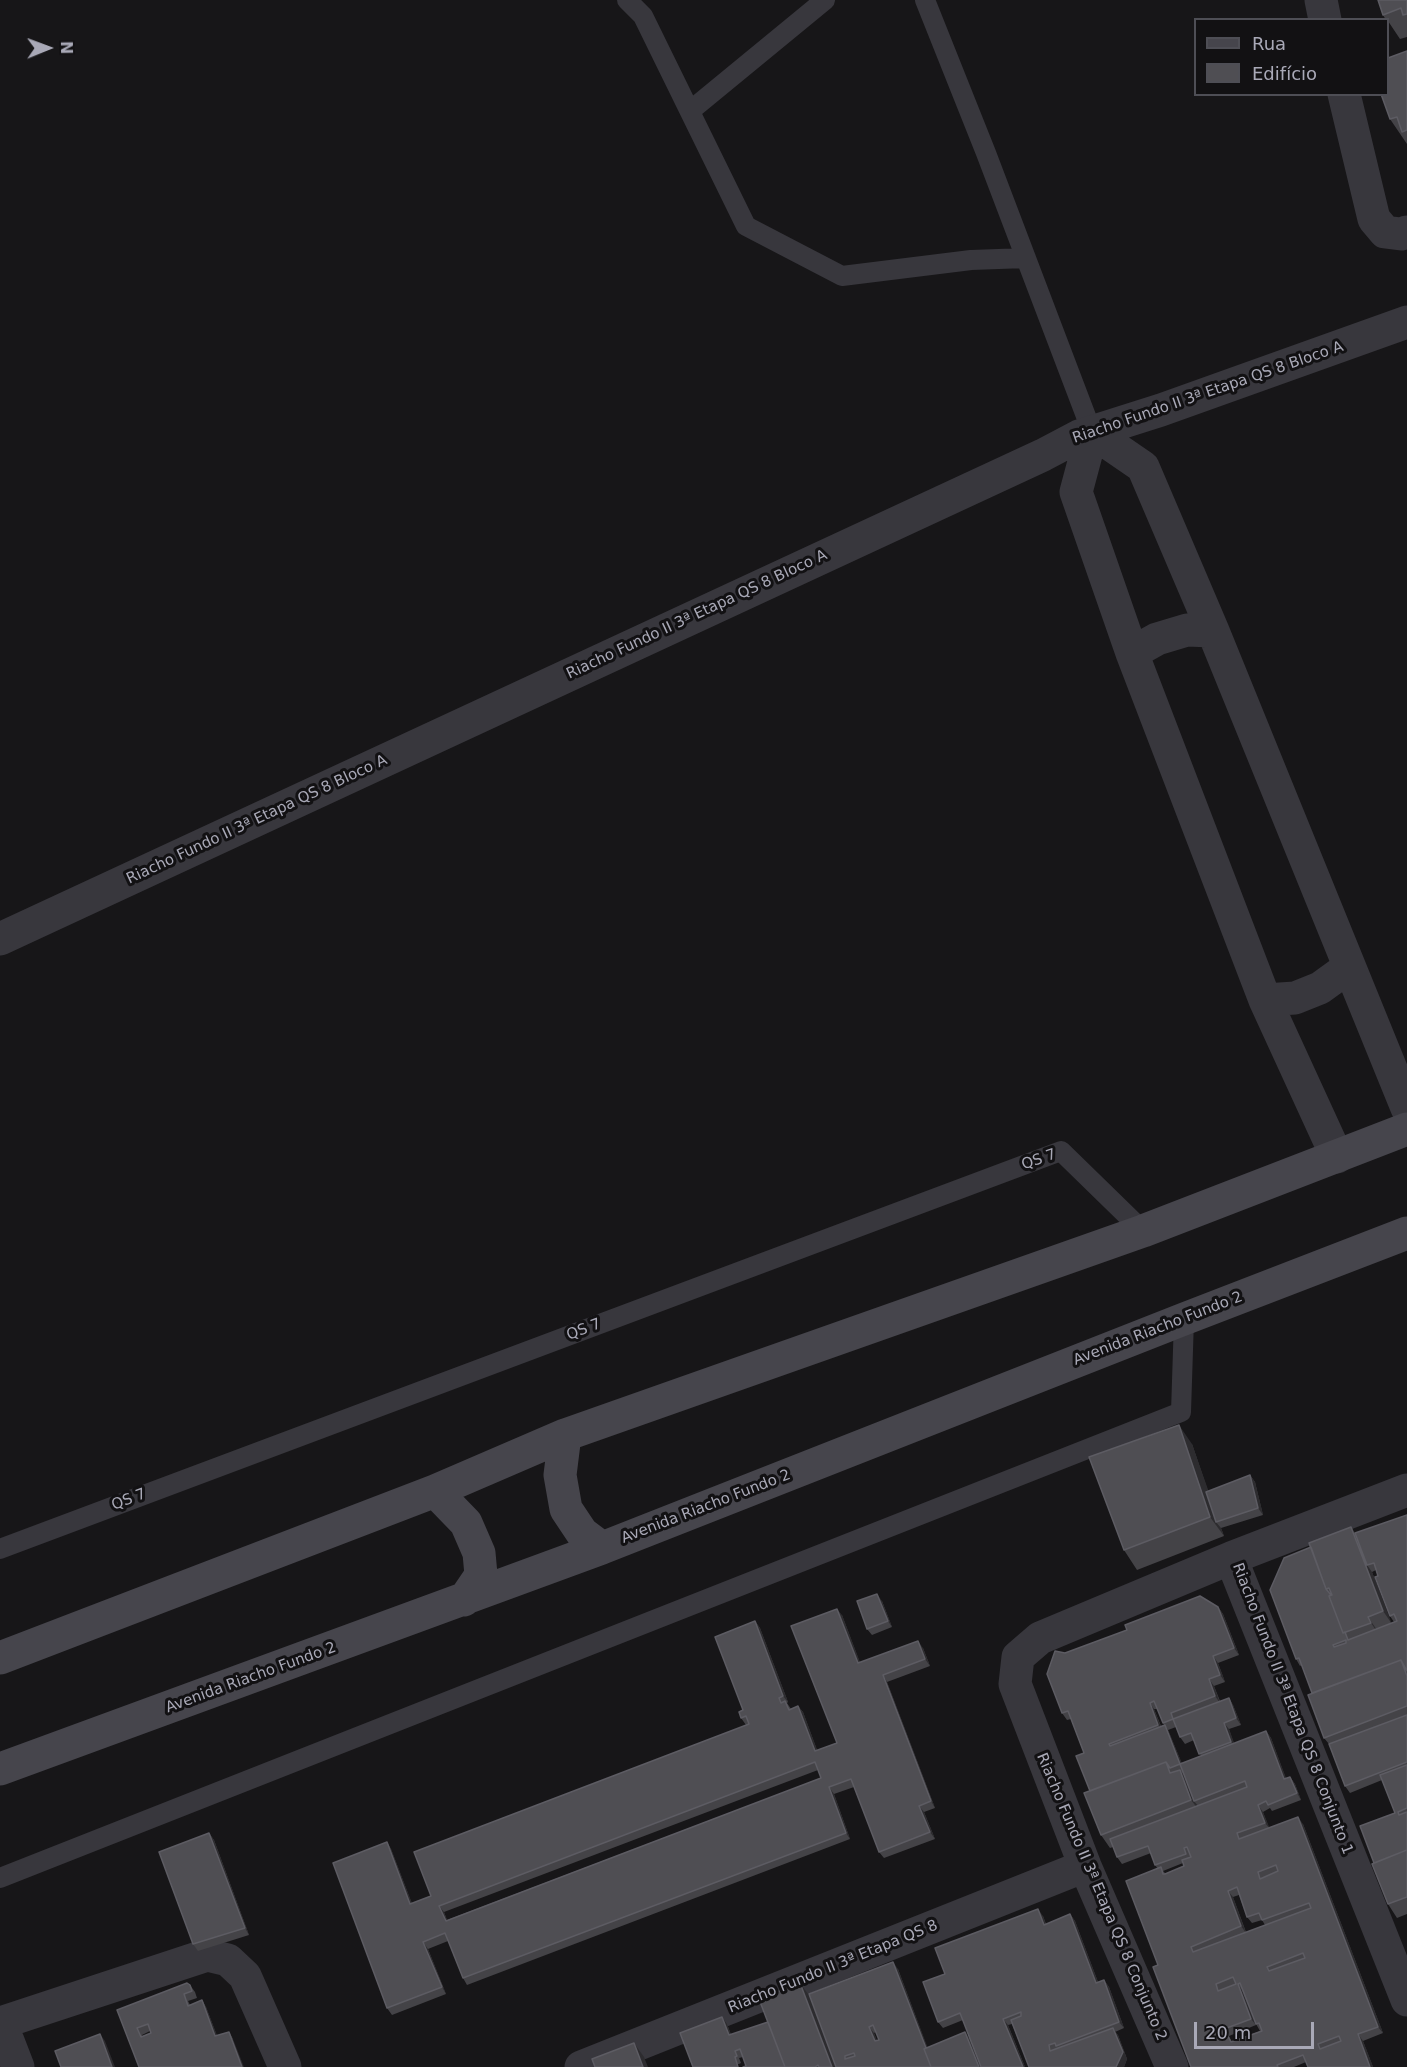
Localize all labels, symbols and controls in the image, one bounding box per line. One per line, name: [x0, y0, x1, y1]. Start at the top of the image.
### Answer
north arrow: [18, 18, 78, 78]
legend: [1194, 18, 1389, 96]
text: Rua: [1252, 33, 1286, 54]
text: N: [57, 41, 76, 55]
text: Edifício: [1252, 63, 1317, 84]
street label: Riacho Fundo II 3ª Etapa QS 8 Bloco A: [1070, 338, 1346, 448]
street label: Riacho Fundo II 3ª Etapa QS 8 Bloco A: [564, 547, 830, 683]
street label: Riacho Fundo II 3ª Etapa QS 8 Bloco A: [124, 752, 390, 888]
street label: QS 7: [1019, 1146, 1059, 1174]
street label: Avenida Riacho Fundo 2: [1071, 1288, 1245, 1370]
street label: QS 7: [564, 1315, 604, 1345]
street label: Avenida Riacho Fundo 2: [619, 1466, 793, 1548]
street label: QS 7: [109, 1485, 149, 1515]
street label: Riacho Fundo II 3ª Etapa QS 8 Conjunto 1: [1228, 1561, 1356, 1857]
street label: Avenida Riacho Fundo 2: [163, 1639, 339, 1717]
street label: Riacho Fundo II 3ª Etapa QS 8 Conjunto 2: [1032, 1750, 1170, 2044]
street label: Riacho Fundo II 3ª Etapa QS 8: [726, 1917, 940, 2017]
scale bar: [1197, 2010, 1317, 2048]
text: 20 m: [1205, 2022, 1251, 2043]

